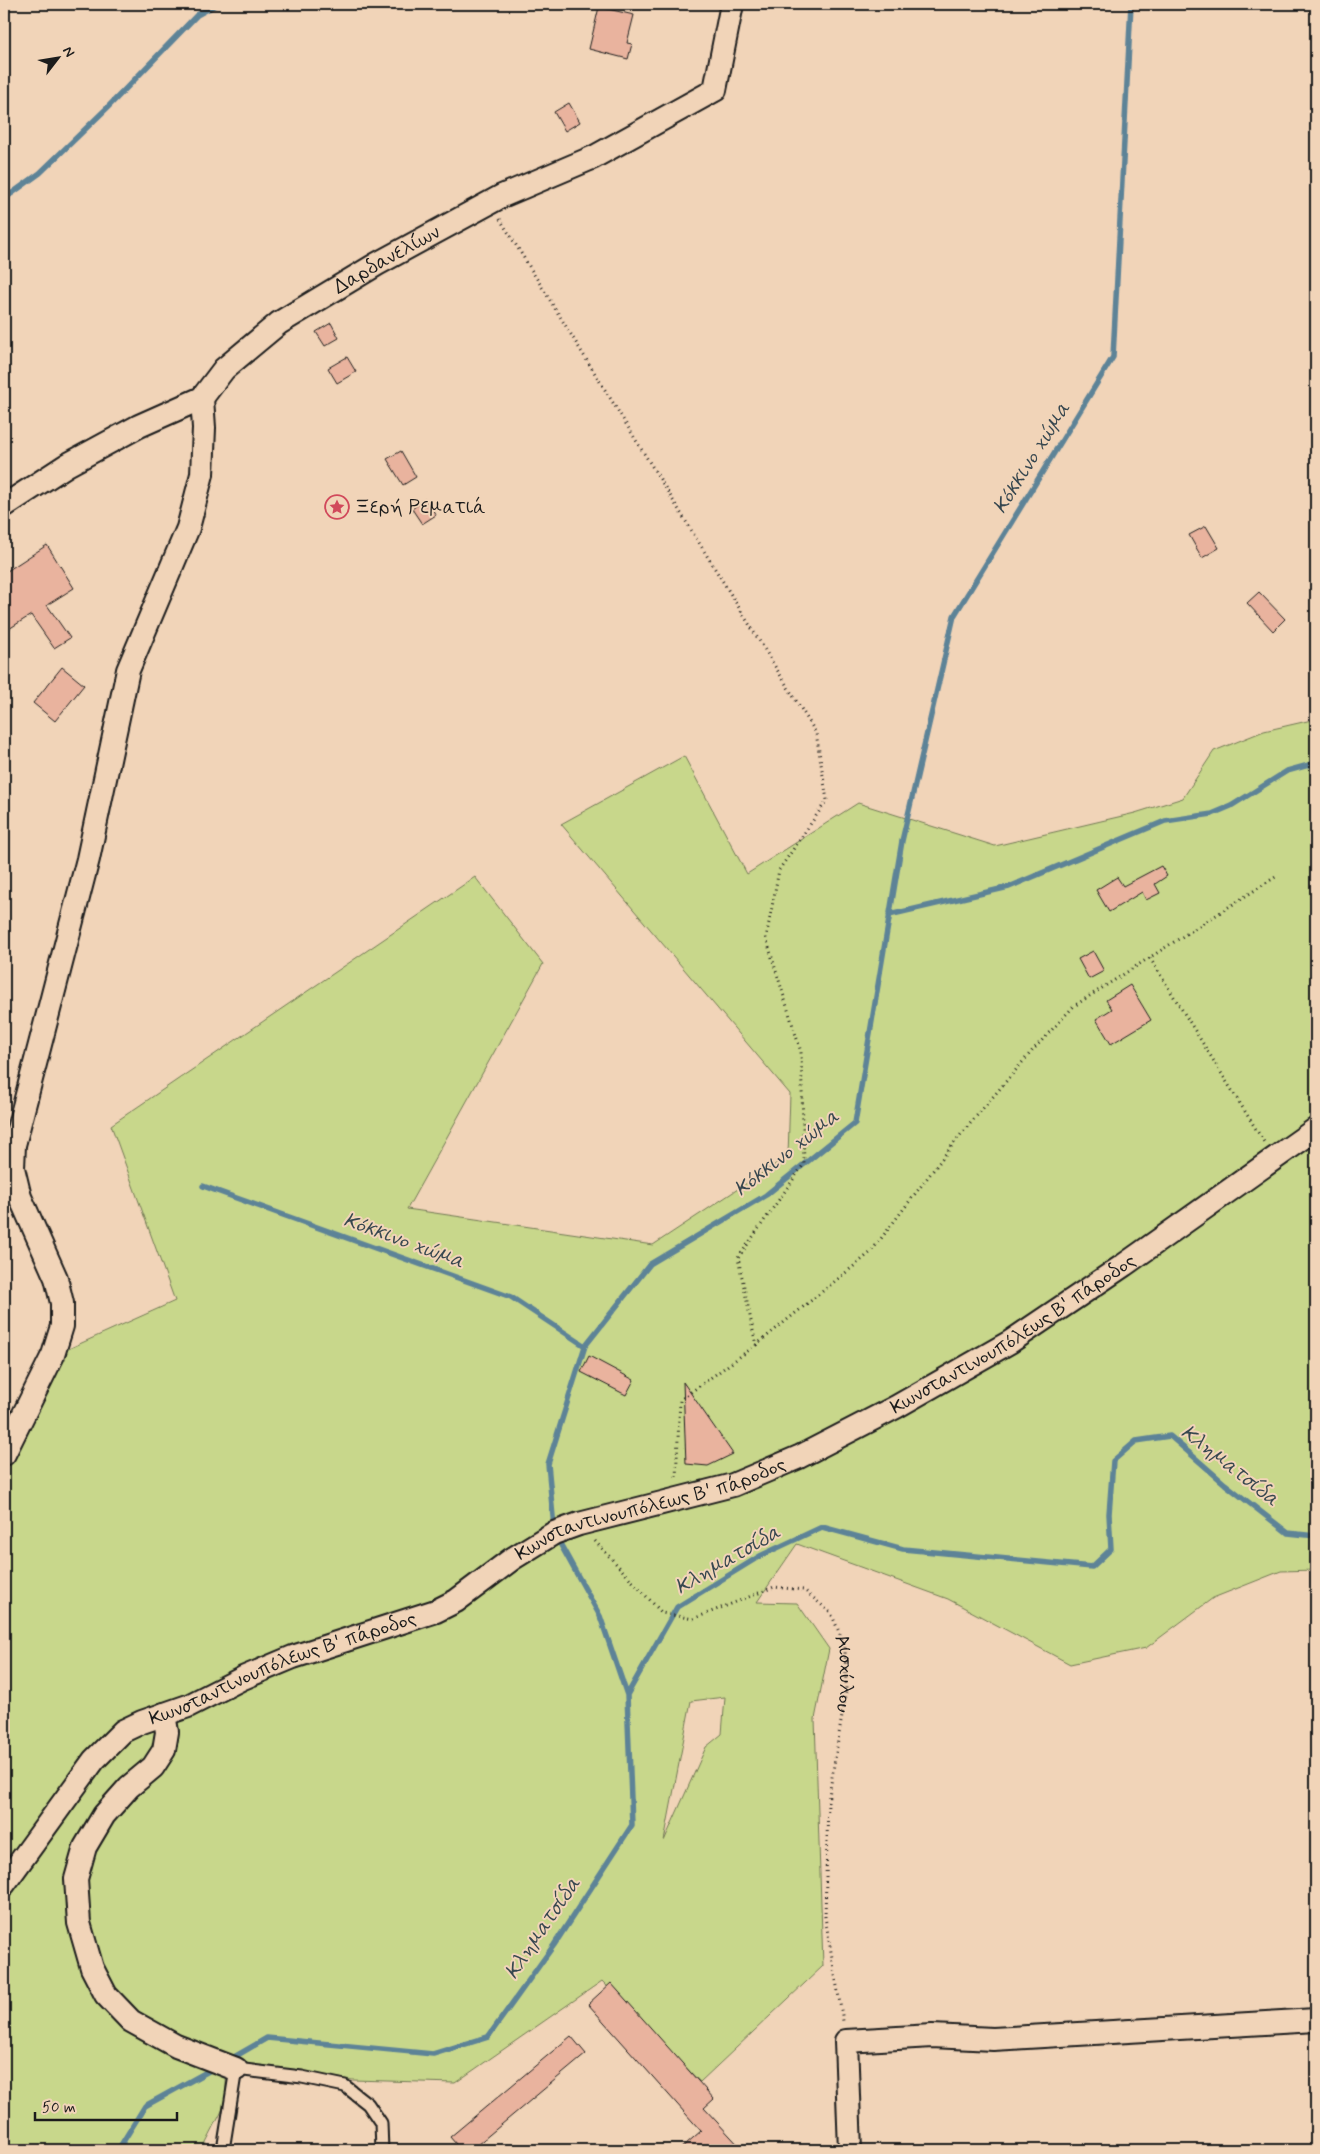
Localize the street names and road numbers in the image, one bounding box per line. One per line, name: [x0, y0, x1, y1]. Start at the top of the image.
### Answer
street label: Δαρδανελίων: [328, 219, 445, 301]
street label: Κωνσταντινουπόλεως Β' πάροδος: [885, 1247, 1141, 1421]
street label: Κωνσταντινουπόλεως Β' πάροδος: [510, 1451, 790, 1567]
street label: Κωνσταντινουπόλεως Β' πάροδος: [145, 1605, 420, 1732]
street label: Αισχύλου: [828, 1630, 860, 1715]

